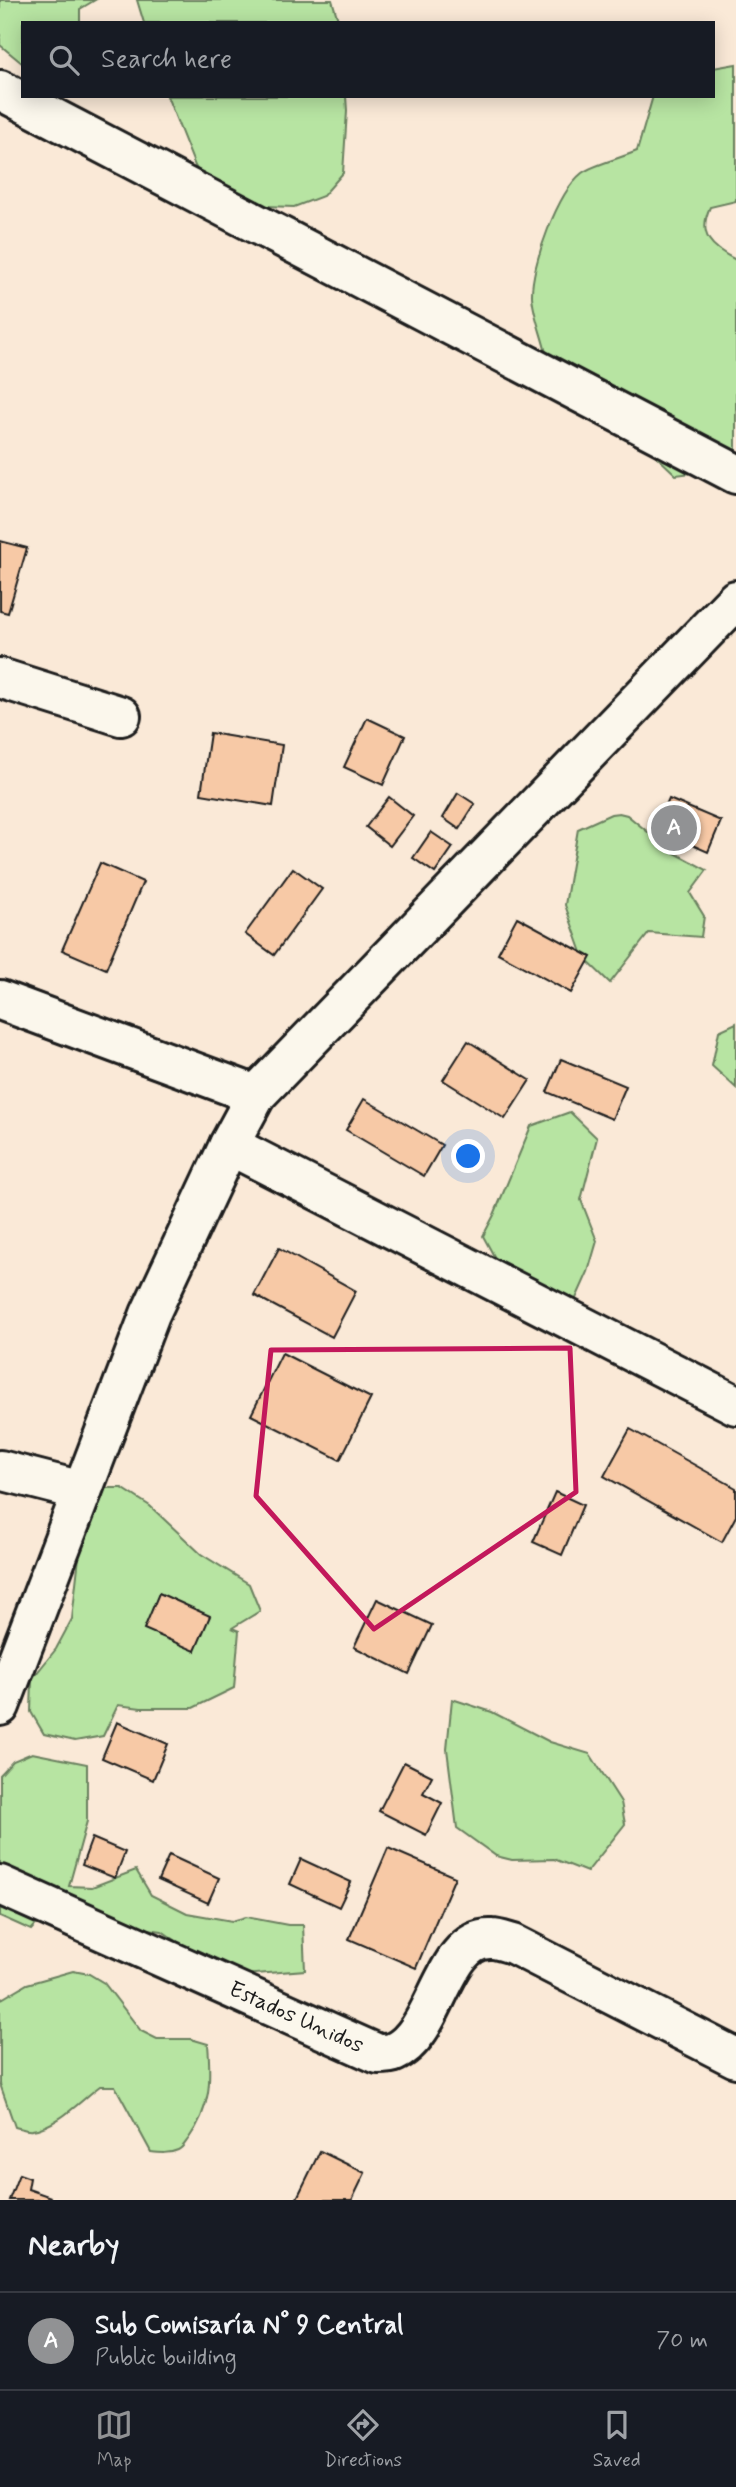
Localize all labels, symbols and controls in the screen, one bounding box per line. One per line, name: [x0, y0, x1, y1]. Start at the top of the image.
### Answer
search box: [21, 21, 715, 98]
icon: search: [45, 41, 83, 79]
text: Search here: [101, 43, 232, 77]
pin: A: [651, 802, 697, 854]
your location: [451, 1139, 485, 1173]
street label: Estados Unidos: [224, 1975, 368, 2061]
text: Nearby: [28, 2226, 119, 2265]
text: Sub Comisaría N° 9 Central: [95, 2309, 403, 2343]
text: A: [43, 2326, 59, 2356]
text: 70 m: [656, 2326, 708, 2356]
text: Public building: [95, 2343, 237, 2373]
tab: Map: [95, 2406, 133, 2473]
tab: Directions: [324, 2406, 402, 2473]
tab: Saved: [593, 2406, 641, 2473]

